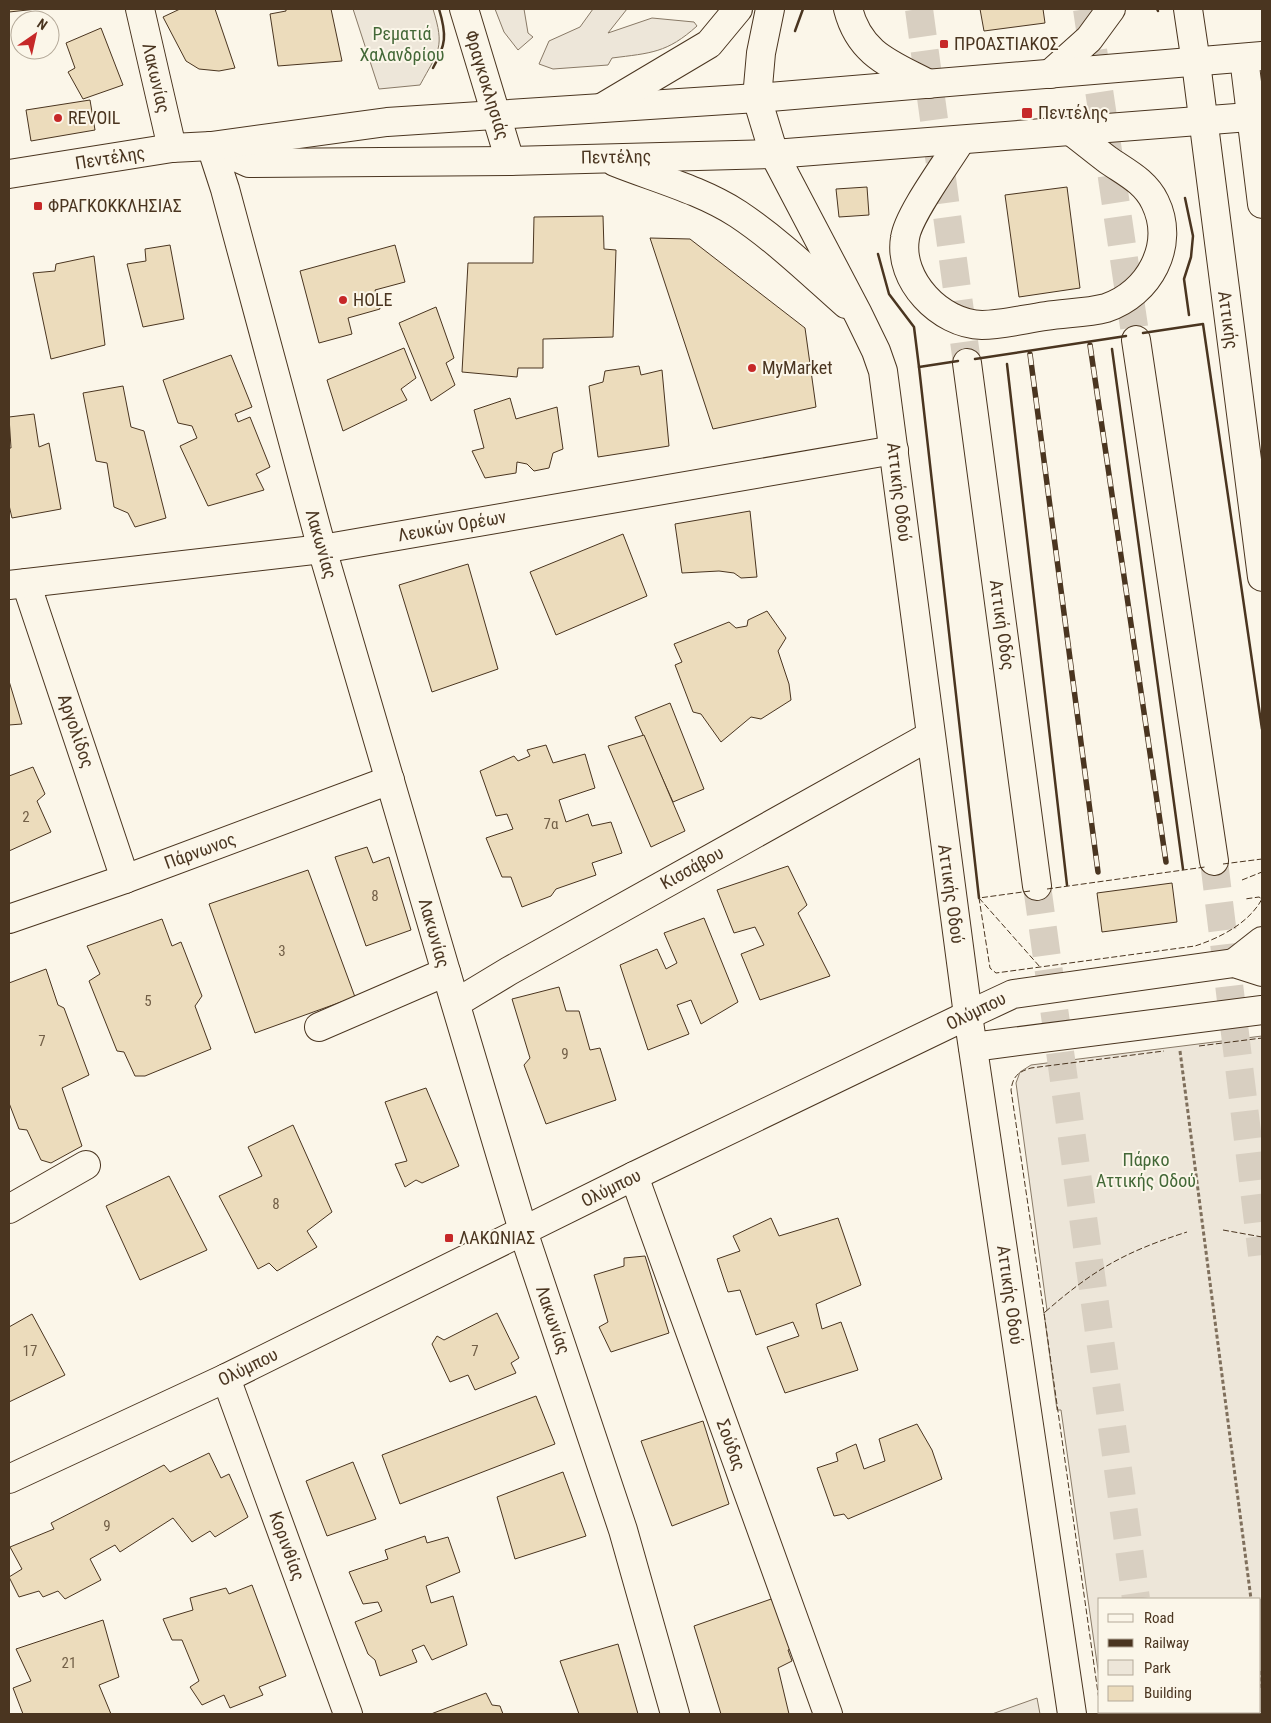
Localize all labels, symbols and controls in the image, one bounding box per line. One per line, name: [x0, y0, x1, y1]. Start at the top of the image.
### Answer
north arrow: [10, 10, 60, 60]
text: N: [34, 15, 50, 33]
park label: Ρεματιά Χαλανδρίου: [359, 23, 445, 65]
street label: Φραγκοκλησιάς: [461, 28, 514, 142]
place label: ΠΡΟΑΣΤΙΑΚΟΣ: [954, 33, 1059, 54]
marker: ΠΡΟΑΣΤΙΑΚΟΣ: [938, 38, 950, 50]
street label: Λακωνίας: [138, 41, 175, 115]
place label: Πεντέλης: [1038, 102, 1108, 123]
marker: Πεντέλης: [1020, 106, 1034, 120]
place label: REVOIL: [68, 107, 121, 128]
marker: REVOIL: [52, 112, 64, 124]
street label: Πεντέλης: [73, 142, 146, 173]
street label: Πεντέλης: [581, 145, 651, 168]
place label: ΦΡΑΓΚΟΚΚΛΗΣΙΑΣ: [48, 195, 182, 216]
marker: ΦΡΑΓΚΟΚΚΛΗΣΙΑΣ: [32, 200, 44, 212]
place label: HOLE: [353, 289, 393, 310]
street label: Αττικής: [1214, 290, 1243, 350]
marker: HOLE: [337, 294, 349, 306]
place label: MyMarket: [762, 357, 833, 378]
marker: MyMarket: [746, 362, 758, 374]
street label: Αττικής Οδού: [883, 441, 916, 543]
street label: Λευκών Ορέων: [396, 506, 508, 545]
street label: Λακωνίας: [302, 507, 341, 581]
street label: Αττική Οδός: [986, 578, 1019, 672]
street label: Αργολίδος: [54, 691, 99, 771]
house number: 2: [22, 808, 30, 826]
house number: 7α: [544, 815, 559, 833]
street label: Πάρνωνος: [161, 828, 238, 873]
street label: Κισσάβου: [657, 842, 727, 893]
street label: Αττικής Οδού: [934, 843, 969, 945]
house number: 8: [371, 887, 379, 905]
street label: Λακωνίας: [415, 896, 454, 970]
house number: 3: [278, 942, 286, 960]
street label: Ολύμπου: [942, 987, 1009, 1034]
house number: 5: [144, 992, 152, 1010]
house number: 7: [38, 1032, 46, 1050]
house number: 9: [561, 1045, 569, 1063]
park label: Πάρκο Αττικής Οδού: [1096, 1149, 1196, 1191]
street label: Ολύμπου: [577, 1164, 644, 1211]
house number: 8: [272, 1195, 280, 1213]
place label: ΛΑΚΩΝΙΑΣ: [459, 1227, 535, 1248]
marker: ΛΑΚΩΝΙΑΣ: [443, 1232, 455, 1244]
street label: Αττικής Οδού: [993, 1244, 1028, 1346]
street label: Λακωνίας: [532, 1283, 575, 1357]
house number: 17: [23, 1342, 37, 1360]
house number: 7: [471, 1342, 479, 1360]
street label: Ολύμπου: [214, 1343, 281, 1390]
street label: Σούδας: [713, 1416, 750, 1473]
street label: Κορινθίας: [265, 1508, 310, 1583]
house number: 9: [103, 1517, 111, 1535]
legend: [1098, 1598, 1261, 1713]
text: Road: [1144, 1609, 1174, 1627]
text: Railway: [1144, 1634, 1189, 1652]
house number: 21: [62, 1654, 76, 1672]
text: Park: [1144, 1659, 1171, 1677]
text: Building: [1144, 1684, 1192, 1702]

